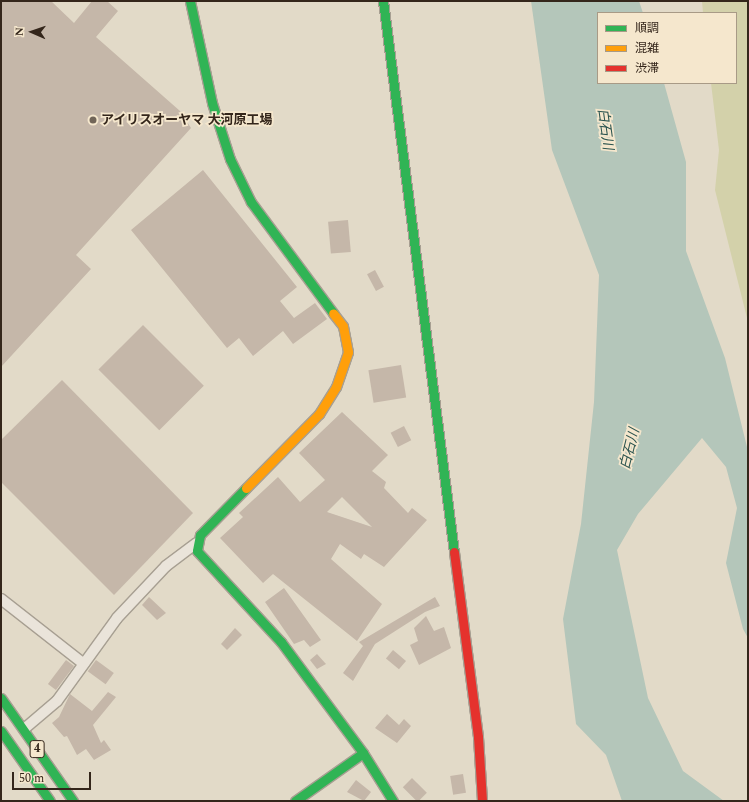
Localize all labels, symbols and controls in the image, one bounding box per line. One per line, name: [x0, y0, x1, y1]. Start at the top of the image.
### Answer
north arrow: [12, 12, 52, 52]
legend: [597, 12, 737, 84]
text: 順調: [635, 19, 659, 38]
text: N: [11, 27, 28, 36]
text: 混雑: [635, 39, 659, 58]
text: 渋滞: [635, 59, 659, 78]
water label: 白石川: [594, 107, 616, 151]
place label: アイリスオーヤマ 大河原工場: [101, 112, 273, 128]
marker: アイリスオーヤマ 大河原工場: [88, 115, 98, 125]
water label: 白石川: [617, 427, 643, 471]
road number: 4: [29, 739, 45, 759]
scale bar: [14, 764, 93, 790]
text: 50 m: [19, 769, 44, 788]

